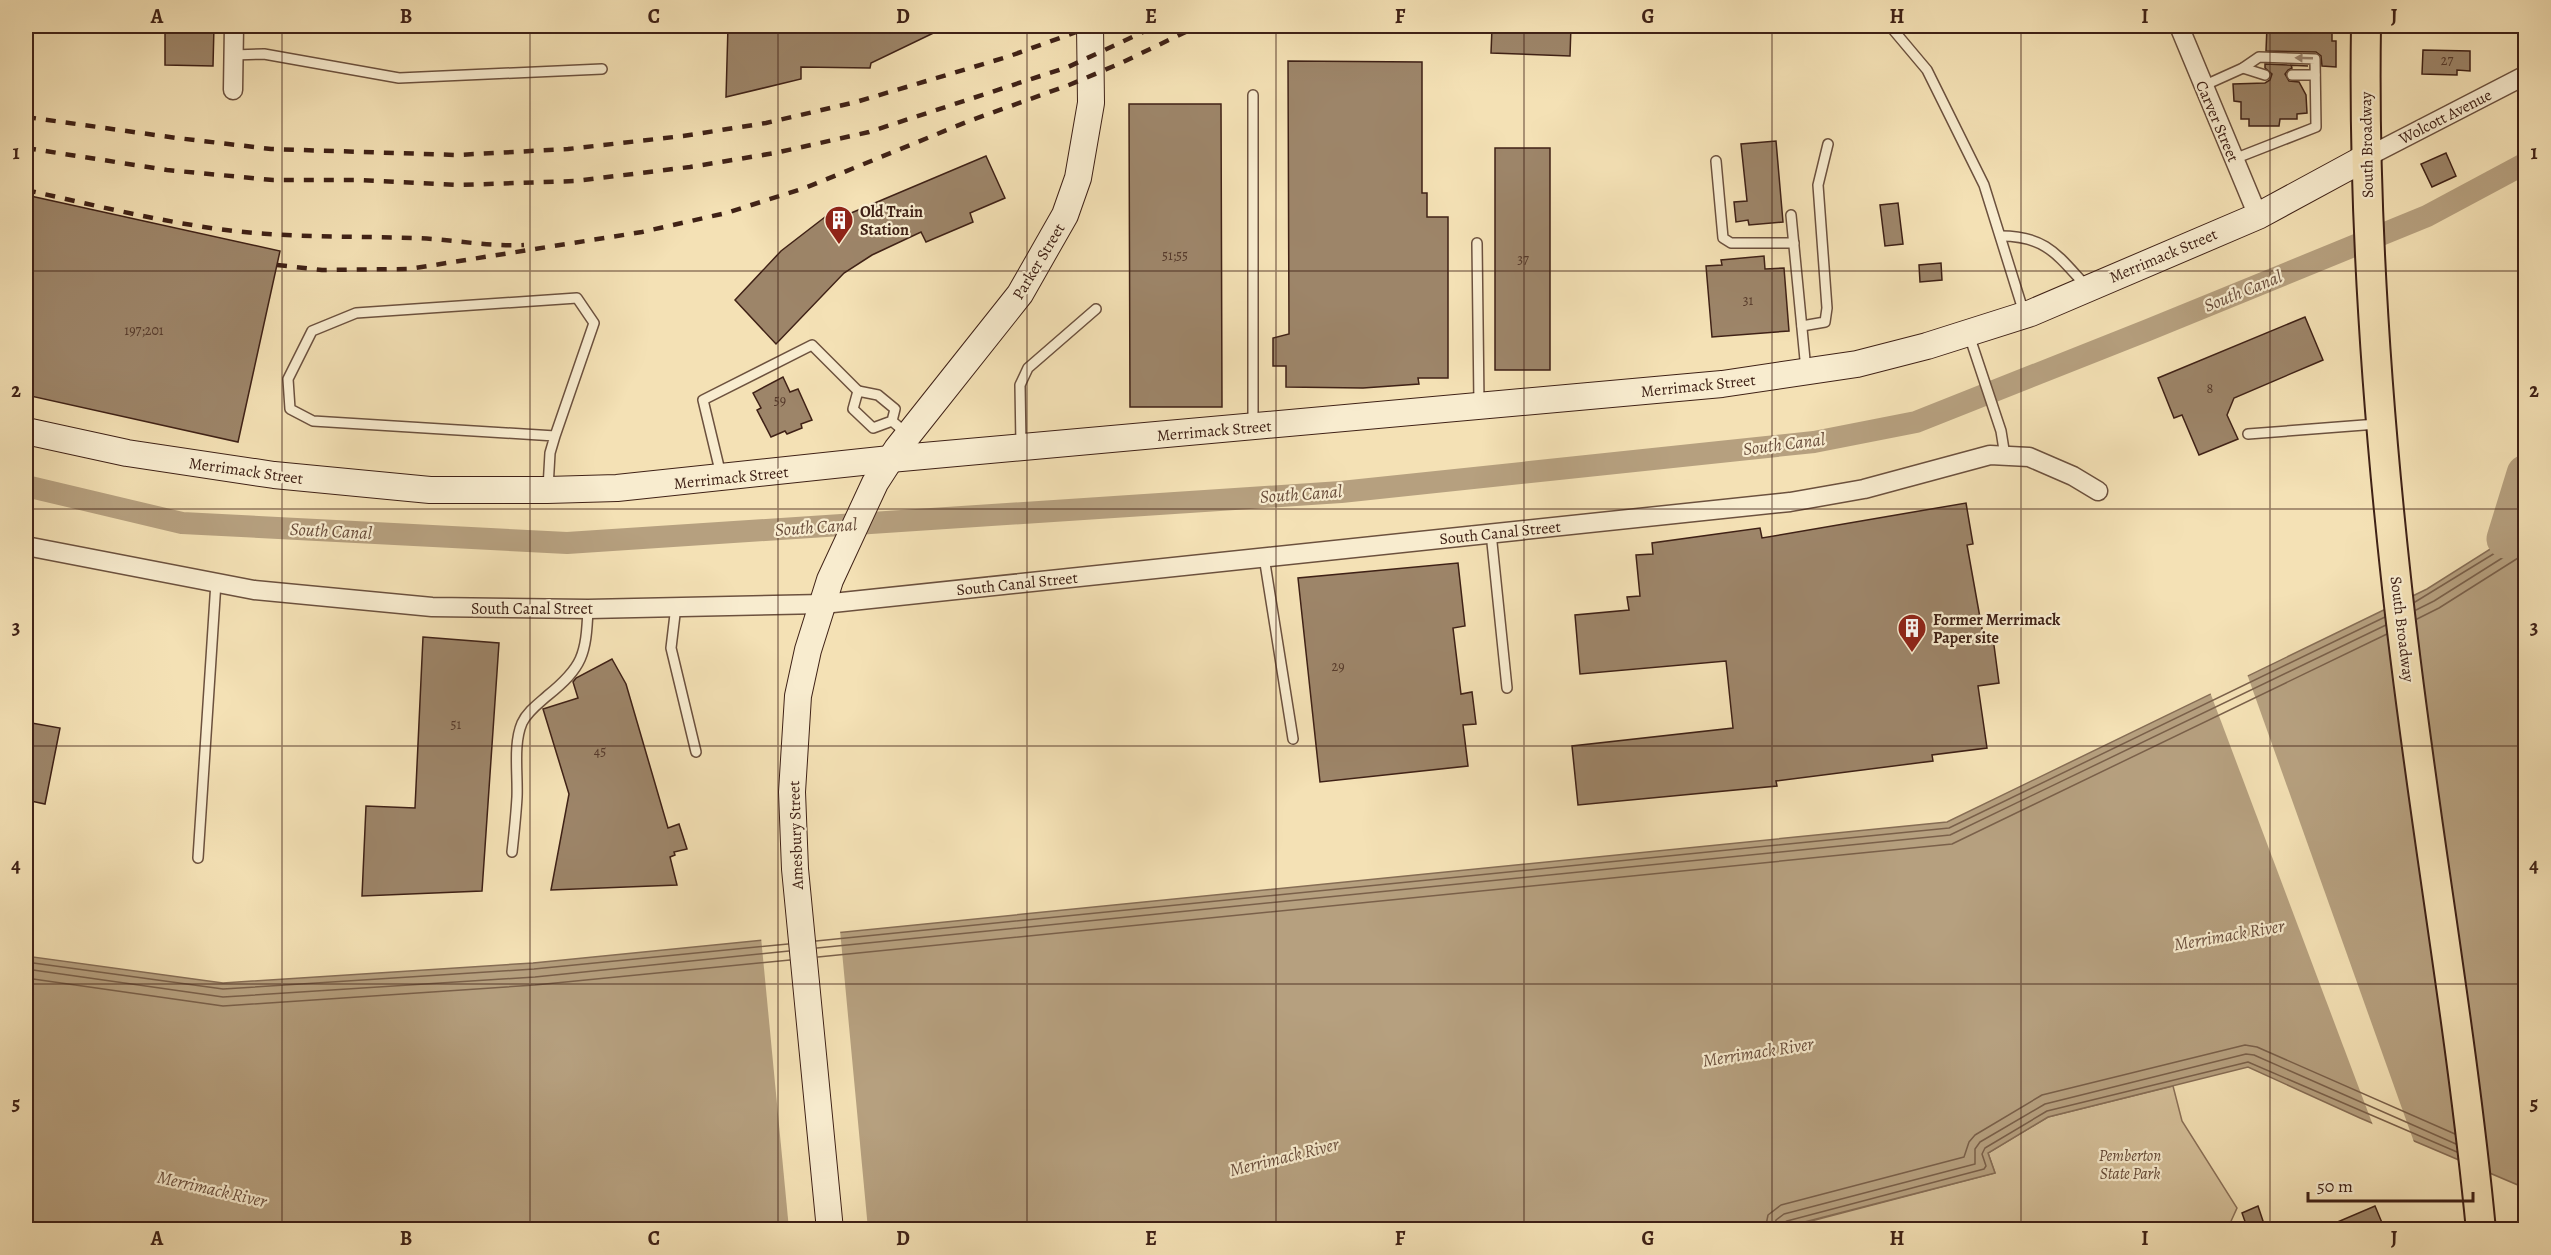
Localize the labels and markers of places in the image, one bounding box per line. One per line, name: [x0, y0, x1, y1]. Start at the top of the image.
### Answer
place label: Old Train Station: [860, 201, 923, 241]
building icon: Old Train Station: [823, 204, 855, 246]
place label: Former Merrimack Paper site: [1933, 609, 2061, 649]
building icon: Former Merrimack Paper site: [1896, 612, 1928, 654]

